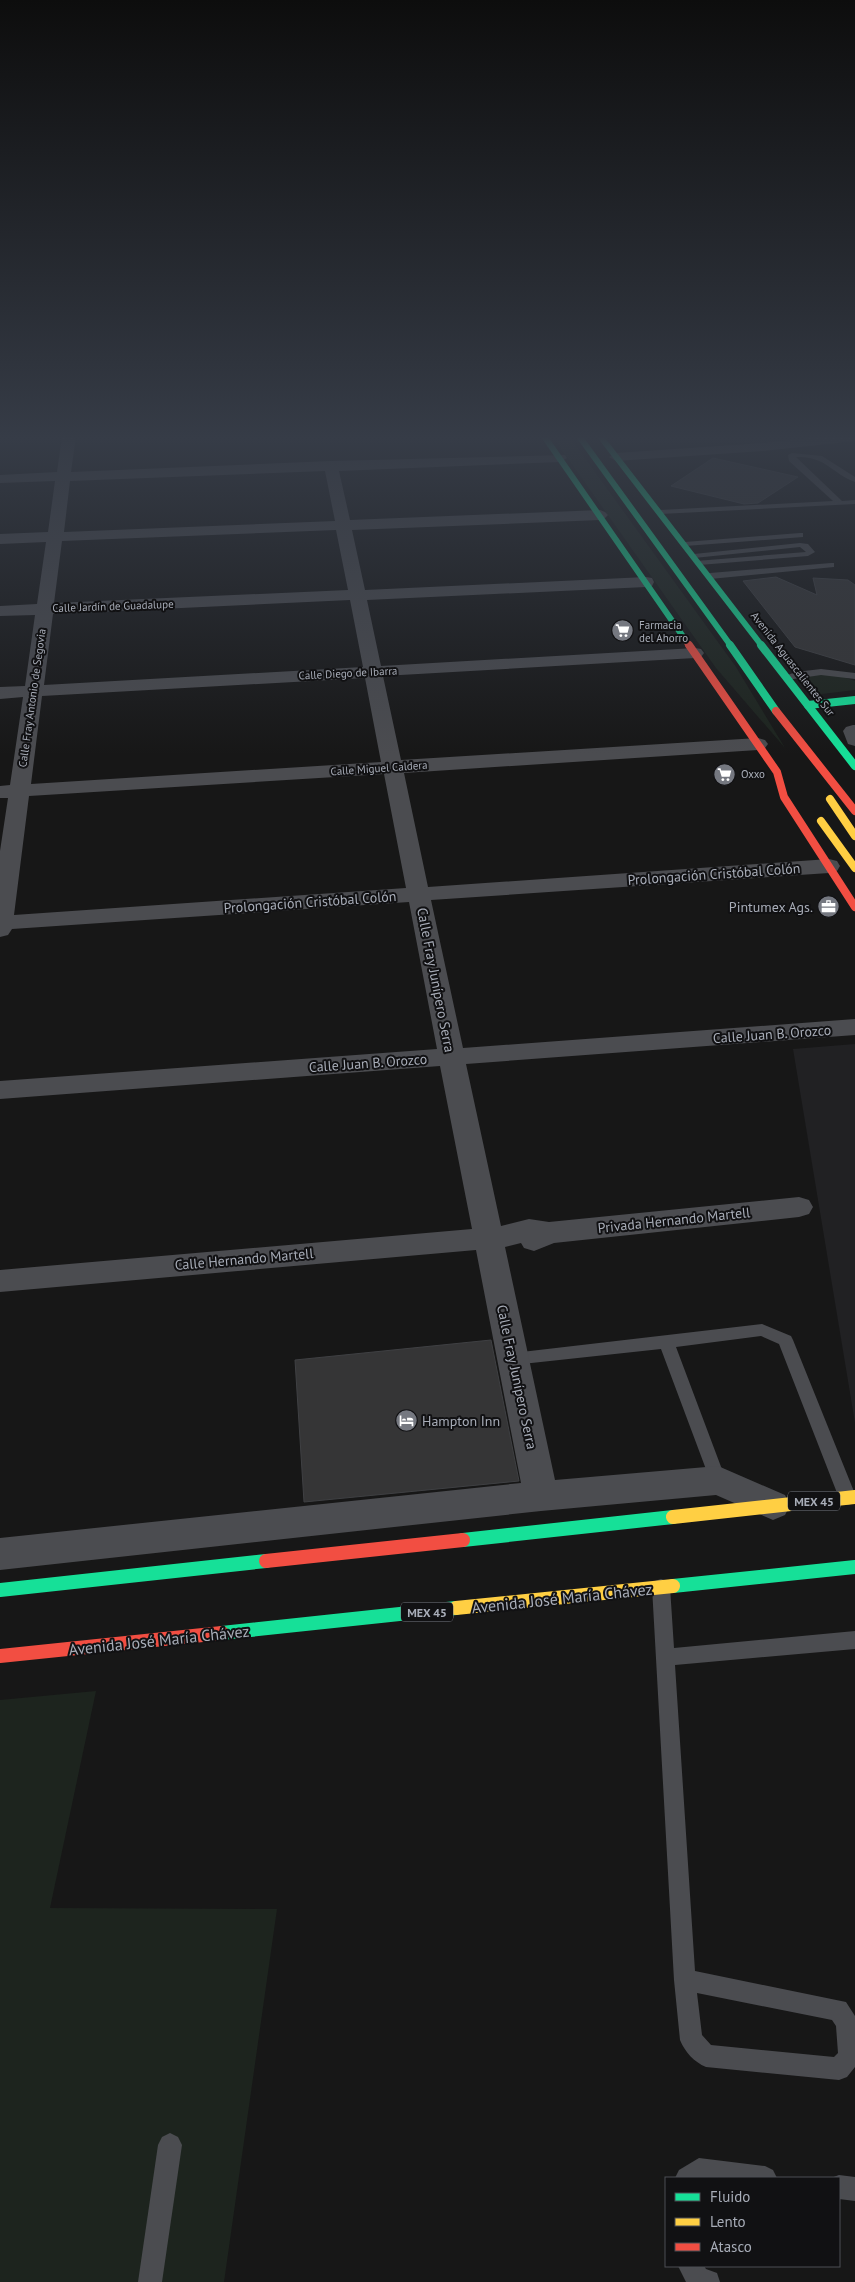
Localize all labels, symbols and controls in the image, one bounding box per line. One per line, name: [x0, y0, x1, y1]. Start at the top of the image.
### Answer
street label: Calle Jardín de Guadalupe: [52, 597, 174, 615]
street label: Avenida Aguascalientes Sur: [748, 609, 838, 719]
place label: Farmacia del Ahorro: [639, 618, 688, 645]
supermarket icon: Farmacia del Ahorro: [611, 619, 635, 643]
street label: Calle Fray Antonio de Segovia: [15, 628, 49, 768]
street label: Calle Diego de Ibarra: [298, 663, 398, 683]
street label: Calle Miguel Caldera: [330, 758, 428, 778]
supermarket icon: Oxxo: [713, 762, 737, 786]
place label: Oxxo: [741, 767, 765, 781]
street label: Prolongación Cristóbal Colón: [627, 859, 801, 889]
street label: Prolongación Cristóbal Colón: [223, 887, 397, 917]
office icon: Pintumex Ags.: [817, 895, 841, 919]
place label: Pintumex Ags.: [729, 898, 813, 916]
street label: Calle Fray Junípero Serra: [413, 906, 459, 1054]
street label: Calle Juan B. Orozco: [712, 1021, 832, 1047]
street label: Calle Juan B. Orozco: [308, 1050, 428, 1076]
street label: Privada Hernando Martell: [597, 1203, 751, 1237]
street label: Calle Hernando Martell: [174, 1244, 314, 1274]
street label: Calle Fray Junípero Serra: [493, 1303, 541, 1451]
hotel icon: Hampton Inn: [394, 1409, 418, 1433]
place label: Hampton Inn: [422, 1412, 500, 1430]
road number: MEX 45: [788, 1492, 840, 1510]
street label: Avenida José María Chávez: [471, 1579, 653, 1617]
road number: MEX 45: [401, 1602, 453, 1621]
street label: Avenida José María Chávez: [68, 1621, 250, 1659]
legend: [665, 2177, 840, 2267]
text: Fluido: [710, 2187, 750, 2206]
text: Lento: [710, 2212, 746, 2231]
text: Atasco: [710, 2237, 752, 2256]

